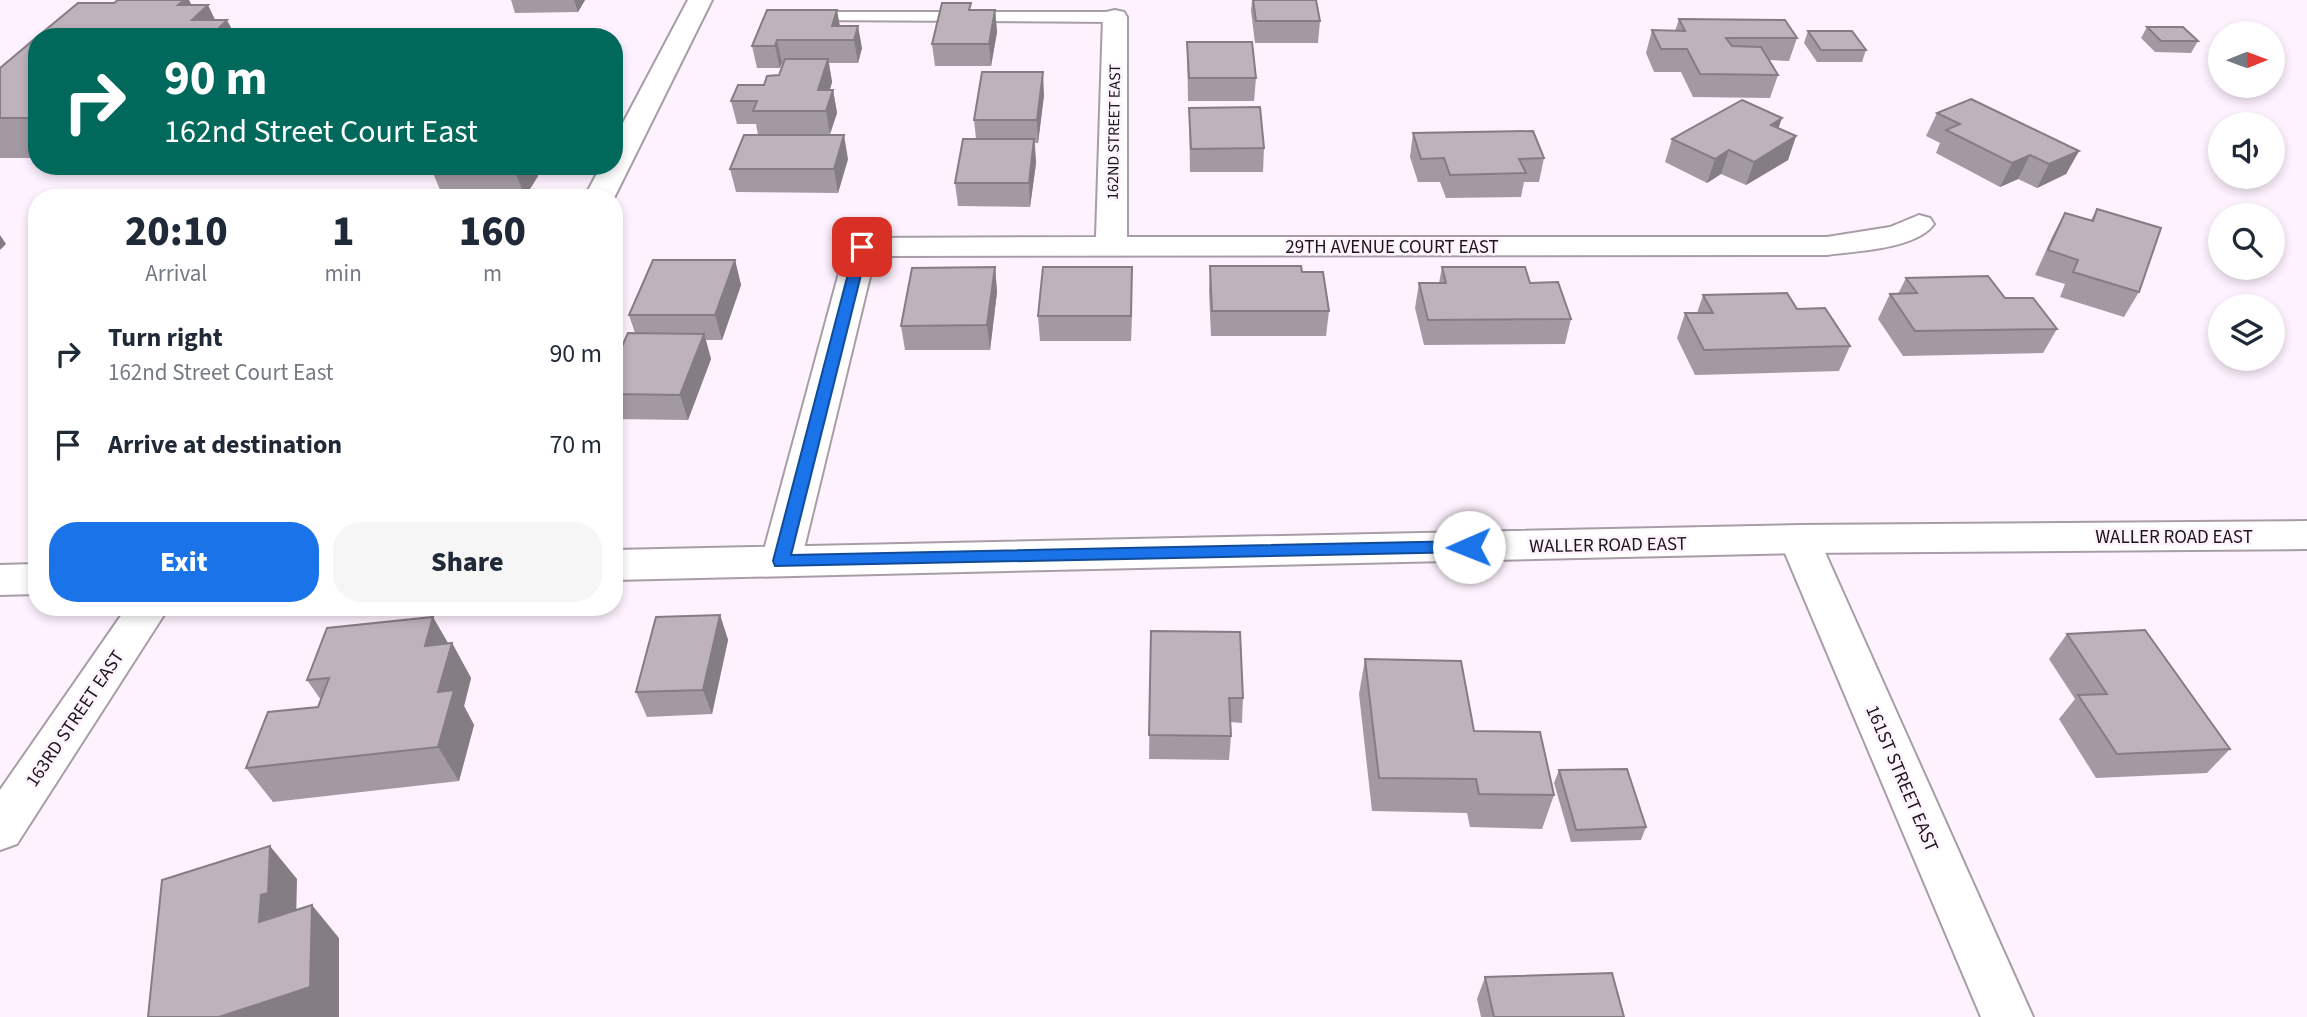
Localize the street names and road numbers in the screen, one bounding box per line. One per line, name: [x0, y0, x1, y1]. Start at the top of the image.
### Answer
street label: 162ND STREET EAST: [1102, 64, 1126, 200]
street label: 29TH AVENUE COURT EAST: [1285, 234, 1499, 261]
street label: WALLER ROAD EAST: [2095, 524, 2253, 551]
street label: WALLER ROAD EAST: [1529, 531, 1687, 560]
street label: 163RD STREET EAST: [19, 645, 131, 793]
street label: 161ST STREET EAST: [1858, 701, 1945, 856]

